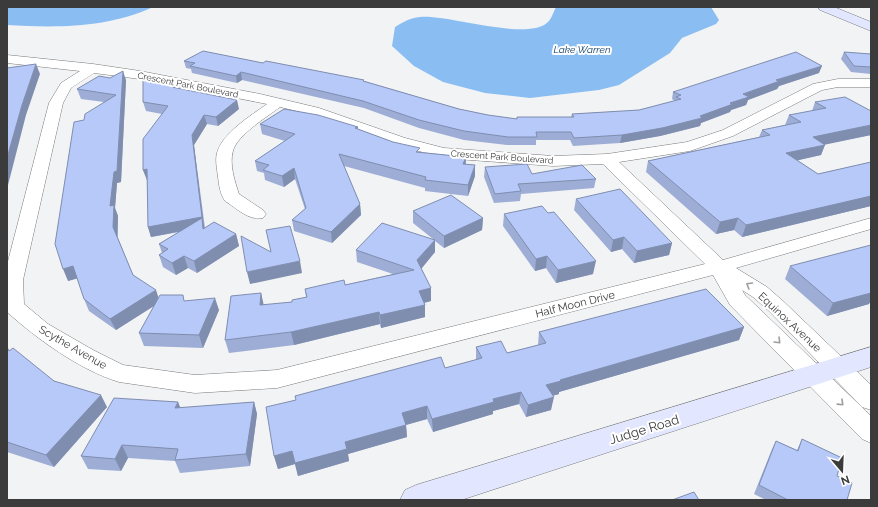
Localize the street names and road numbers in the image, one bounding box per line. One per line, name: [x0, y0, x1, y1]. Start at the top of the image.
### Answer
street label: Crescent Park Boulevard: [137, 70, 240, 100]
street label: Crescent Park Boulevard: [450, 148, 554, 166]
street label: Half Moon Drive: [534, 288, 617, 321]
street label: Equinox Avenue: [755, 290, 824, 355]
street label: Scythe Avenue: [37, 323, 109, 372]
street label: Judge Road: [607, 412, 681, 447]

